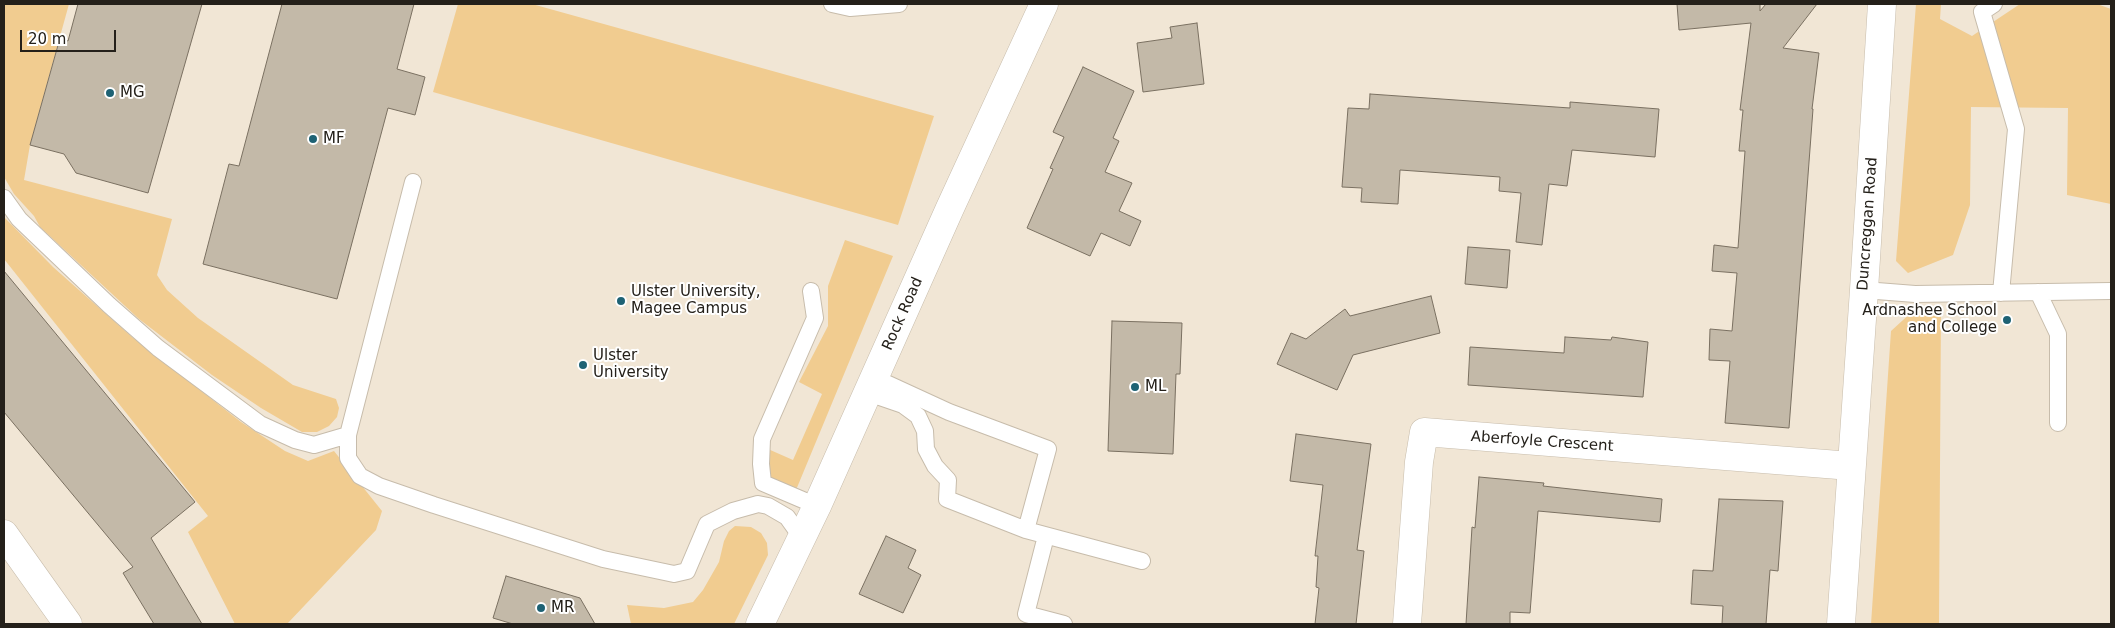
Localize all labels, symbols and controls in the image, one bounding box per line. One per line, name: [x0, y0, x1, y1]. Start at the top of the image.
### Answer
scale bar: [22, 20, 119, 52]
text: 20 m: [28, 30, 66, 48]
place label: MG: [120, 84, 145, 102]
marker: MG: [104, 87, 116, 99]
place label: MF: [323, 130, 345, 148]
marker: MF: [307, 133, 319, 145]
street label: Duncreggan Road: [1854, 157, 1882, 291]
street label: Rock Road: [879, 275, 927, 353]
place label: Ulster University, Magee Campus: [631, 283, 760, 318]
marker: Ulster University, Magee Campus: [615, 295, 627, 307]
place label: Ardnashee School and College: [1862, 302, 1997, 337]
marker: Ardnashee School and College: [2001, 314, 2013, 326]
place label: Ulster University: [593, 347, 669, 382]
marker: Ulster University: [577, 359, 589, 371]
place label: ML: [1145, 378, 1166, 396]
marker: ML: [1129, 381, 1141, 393]
street label: Aberfoyle Crescent: [1470, 428, 1614, 456]
place label: MR: [551, 599, 574, 617]
marker: MR: [535, 602, 547, 614]

